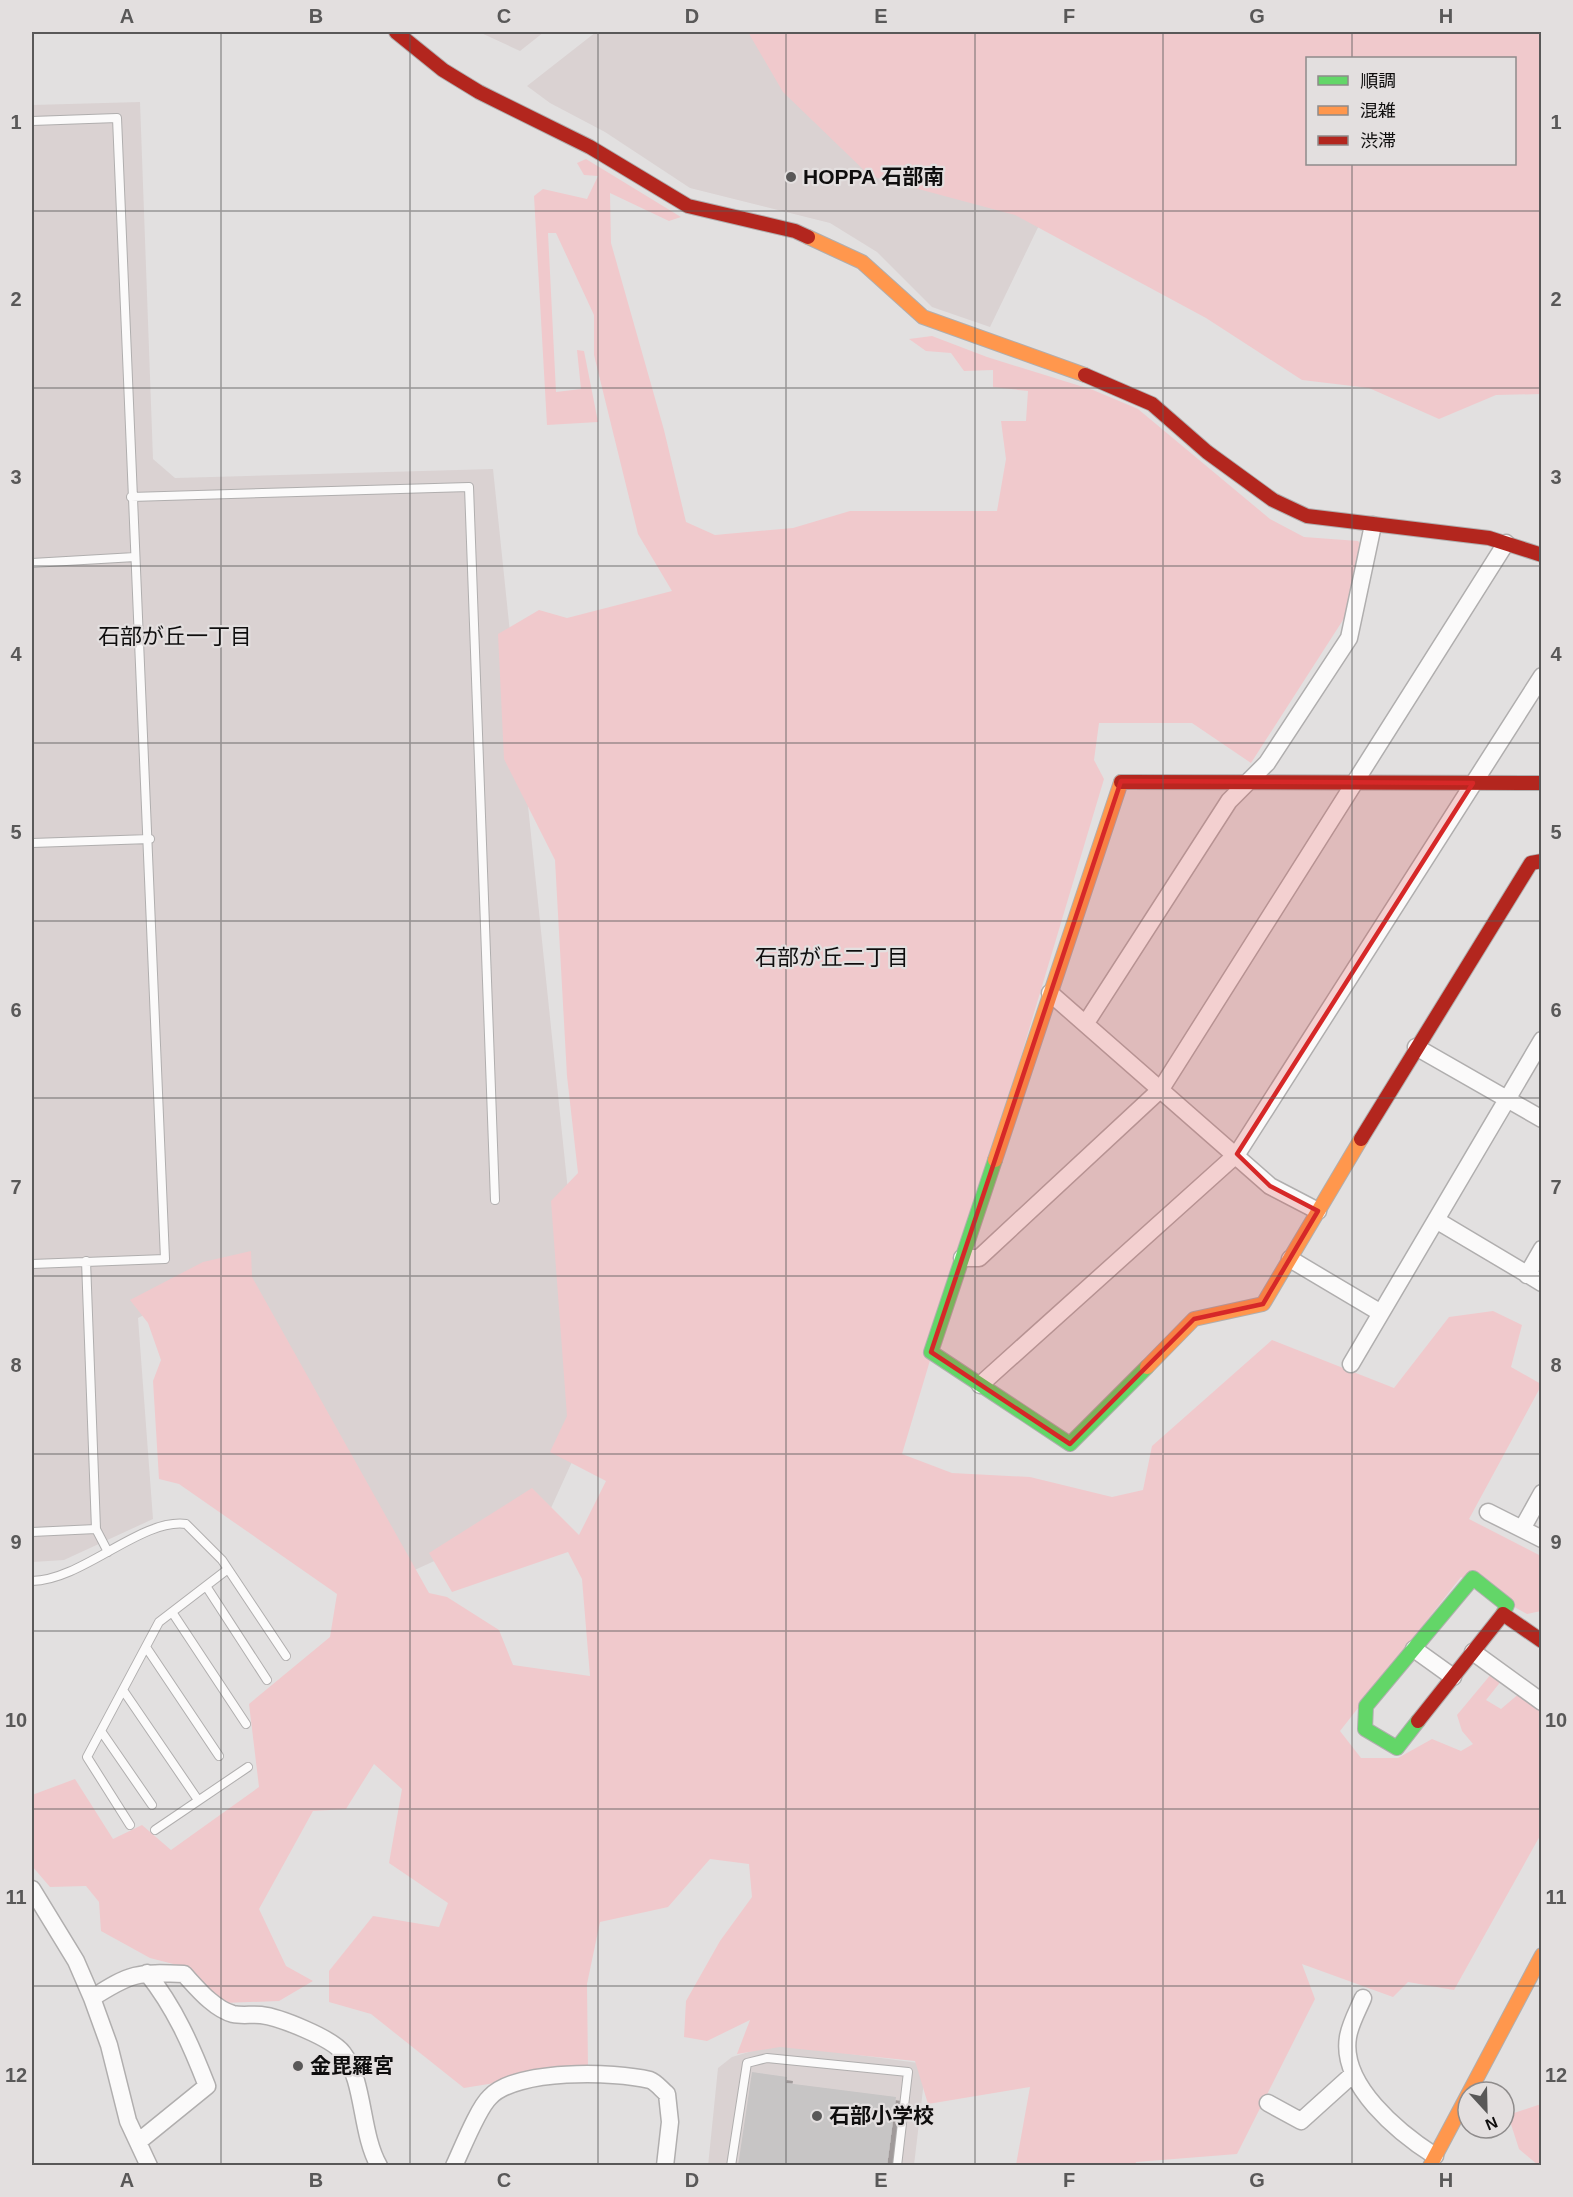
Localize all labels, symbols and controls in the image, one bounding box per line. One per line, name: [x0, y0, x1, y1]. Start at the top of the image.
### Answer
text: A: [120, 5, 134, 27]
text: B: [309, 5, 323, 27]
text: C: [497, 5, 511, 27]
text: D: [685, 5, 699, 27]
text: E: [874, 5, 888, 27]
text: F: [1063, 5, 1075, 27]
text: G: [1249, 5, 1265, 27]
text: H: [1439, 5, 1453, 27]
legend: [1306, 57, 1516, 165]
text: 順調: [1360, 71, 1396, 91]
text: 混雑: [1360, 101, 1396, 121]
text: 1: [10, 111, 22, 133]
text: 1: [1550, 111, 1562, 133]
text: 渋滞: [1360, 131, 1396, 151]
place label: HOPPA 石部南: [803, 165, 944, 188]
marker: HOPPA 石部南: [784, 170, 798, 184]
text: 2: [10, 288, 22, 310]
text: 2: [1550, 288, 1562, 310]
text: 3: [10, 466, 22, 488]
text: 3: [1550, 466, 1562, 488]
district label: 石部が丘一丁目: [98, 624, 252, 649]
text: 4: [10, 643, 22, 665]
text: 4: [1550, 643, 1562, 665]
text: 5: [10, 821, 22, 843]
text: 5: [1550, 821, 1562, 843]
district label: 石部が丘二丁目: [755, 945, 909, 970]
text: 6: [10, 999, 22, 1021]
text: 6: [1550, 999, 1562, 1021]
text: 7: [10, 1176, 22, 1198]
text: 7: [1550, 1176, 1562, 1198]
text: 8: [10, 1354, 22, 1376]
text: 8: [1550, 1354, 1562, 1376]
text: 9: [10, 1531, 22, 1553]
text: 9: [1550, 1531, 1562, 1553]
text: 10: [5, 1709, 27, 1731]
text: 10: [1545, 1709, 1567, 1731]
text: 11: [5, 1886, 27, 1908]
text: 11: [1545, 1886, 1567, 1908]
place label: 金毘羅宮: [310, 2054, 394, 2077]
marker: 金毘羅宮: [291, 2059, 305, 2073]
text: 12: [5, 2064, 27, 2086]
text: 12: [1545, 2064, 1567, 2086]
north arrow: [1456, 2080, 1516, 2140]
place label: 石部小学校: [829, 2104, 934, 2127]
marker: 石部小学校: [810, 2109, 824, 2123]
text: N: [1483, 2113, 1500, 2133]
text: A: [120, 2169, 134, 2191]
text: B: [309, 2169, 323, 2191]
text: C: [497, 2169, 511, 2191]
text: D: [685, 2169, 699, 2191]
text: E: [874, 2169, 888, 2191]
text: F: [1063, 2169, 1075, 2191]
text: G: [1249, 2169, 1265, 2191]
text: H: [1439, 2169, 1453, 2191]

